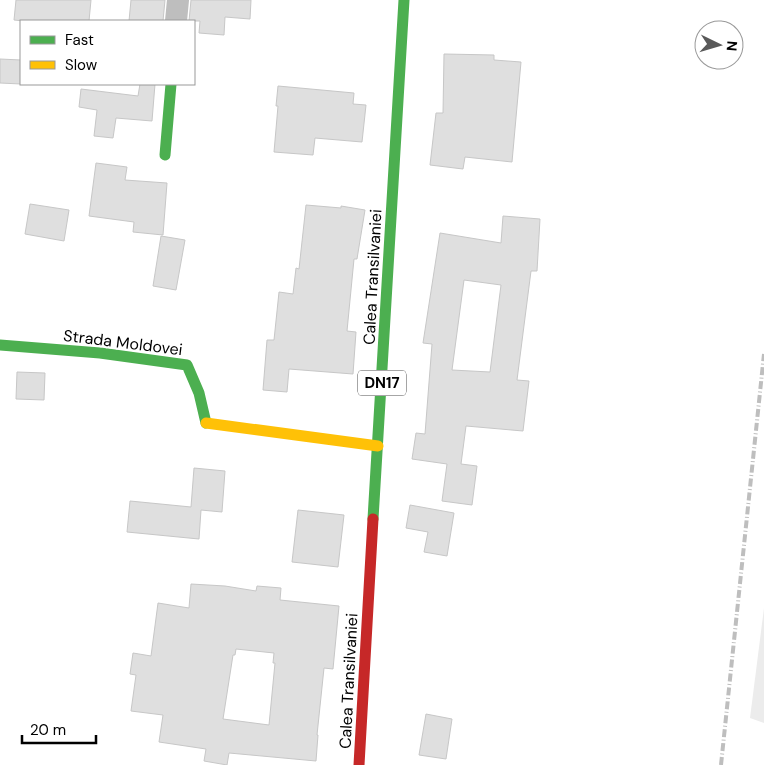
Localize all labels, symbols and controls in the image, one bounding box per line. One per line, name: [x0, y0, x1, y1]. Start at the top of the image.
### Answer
legend: [20, 20, 195, 85]
north arrow: [694, 20, 744, 70]
text: Fast: [65, 30, 94, 50]
text: N: [723, 40, 741, 52]
text: Slow: [65, 55, 98, 75]
street label: Calea Transilvaniei: [358, 209, 387, 345]
street label: Strada Moldovei: [62, 325, 184, 360]
road number: DN17: [358, 370, 406, 396]
street label: Calea Transilvaniei: [334, 613, 363, 749]
scale bar: [22, 712, 96, 744]
text: 20 m: [30, 720, 66, 740]

